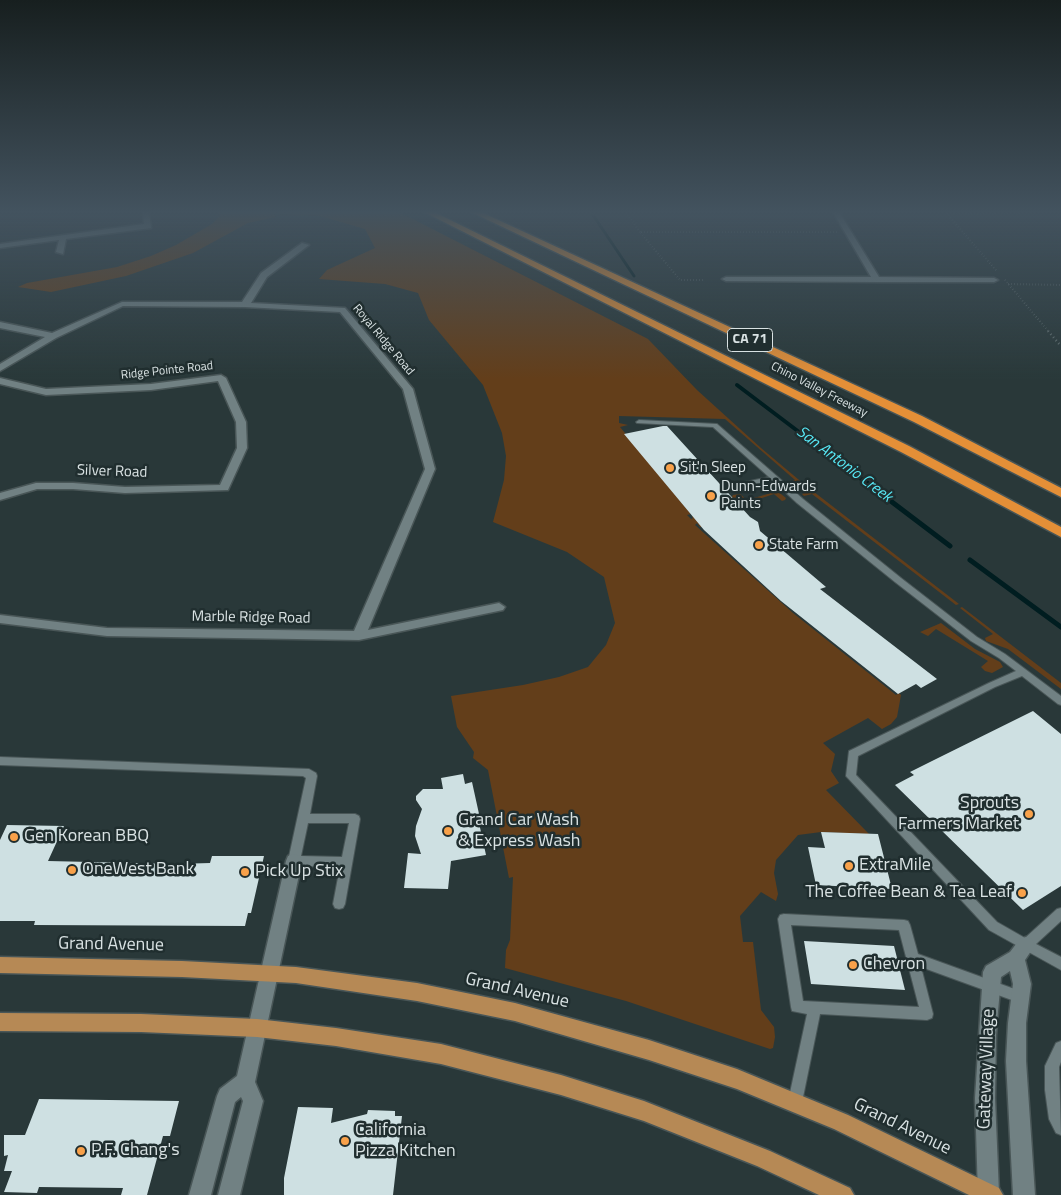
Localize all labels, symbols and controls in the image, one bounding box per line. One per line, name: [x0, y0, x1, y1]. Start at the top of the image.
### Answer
street label: Royal Ridge Road: [349, 302, 417, 378]
road number: CA 71: [728, 328, 772, 352]
street label: Ridge Pointe Road: [120, 359, 214, 383]
street label: Chino Valley Freeway: [768, 359, 870, 421]
water label: San Antonio Creek: [792, 423, 896, 507]
place label: Sit'n Sleep: [680, 459, 746, 477]
street label: Silver Road: [76, 462, 148, 482]
marker: Sit'n Sleep: [664, 462, 676, 474]
place label: Dunn-Edwards Paints: [721, 478, 816, 513]
marker: Dunn-Edwards Paints: [705, 490, 717, 502]
place label: State Farm: [769, 536, 839, 554]
marker: State Farm: [753, 539, 765, 551]
street label: Marble Ridge Road: [191, 608, 311, 628]
place label: Sprouts Farmers Market: [898, 793, 1019, 836]
marker: Sprouts Farmers Market: [1023, 808, 1035, 820]
place label: Grand Car Wash & Express Wash: [458, 810, 580, 852]
marker: Grand Car Wash & Express Wash: [442, 825, 454, 837]
place label: Gen Korean BBQ: [24, 826, 149, 848]
marker: Gen Korean BBQ: [8, 831, 20, 843]
place label: ExtraMile: [859, 855, 931, 877]
place label: OneWest Bank: [82, 859, 194, 881]
marker: ExtraMile: [843, 860, 855, 872]
place label: Pick Up Stix: [255, 861, 343, 883]
marker: OneWest Bank: [66, 864, 78, 876]
marker: Pick Up Stix: [239, 866, 251, 878]
place label: The Coffee Bean & Tea Leaf: [805, 882, 1012, 904]
marker: The Coffee Bean & Tea Leaf: [1016, 887, 1028, 899]
street label: Grand Avenue: [58, 933, 164, 957]
place label: Chevron: [863, 954, 925, 976]
marker: Chevron: [847, 959, 859, 971]
street label: Grand Avenue: [463, 969, 571, 1013]
street label: Gateway Village: [974, 1008, 1000, 1130]
street label: Grand Avenue: [850, 1094, 954, 1160]
place label: California Pizza Kitchen: [355, 1120, 456, 1162]
marker: California Pizza Kitchen: [339, 1135, 351, 1147]
place label: P.F. Chang's: [91, 1140, 180, 1162]
marker: P.F. Chang's: [75, 1145, 87, 1157]

